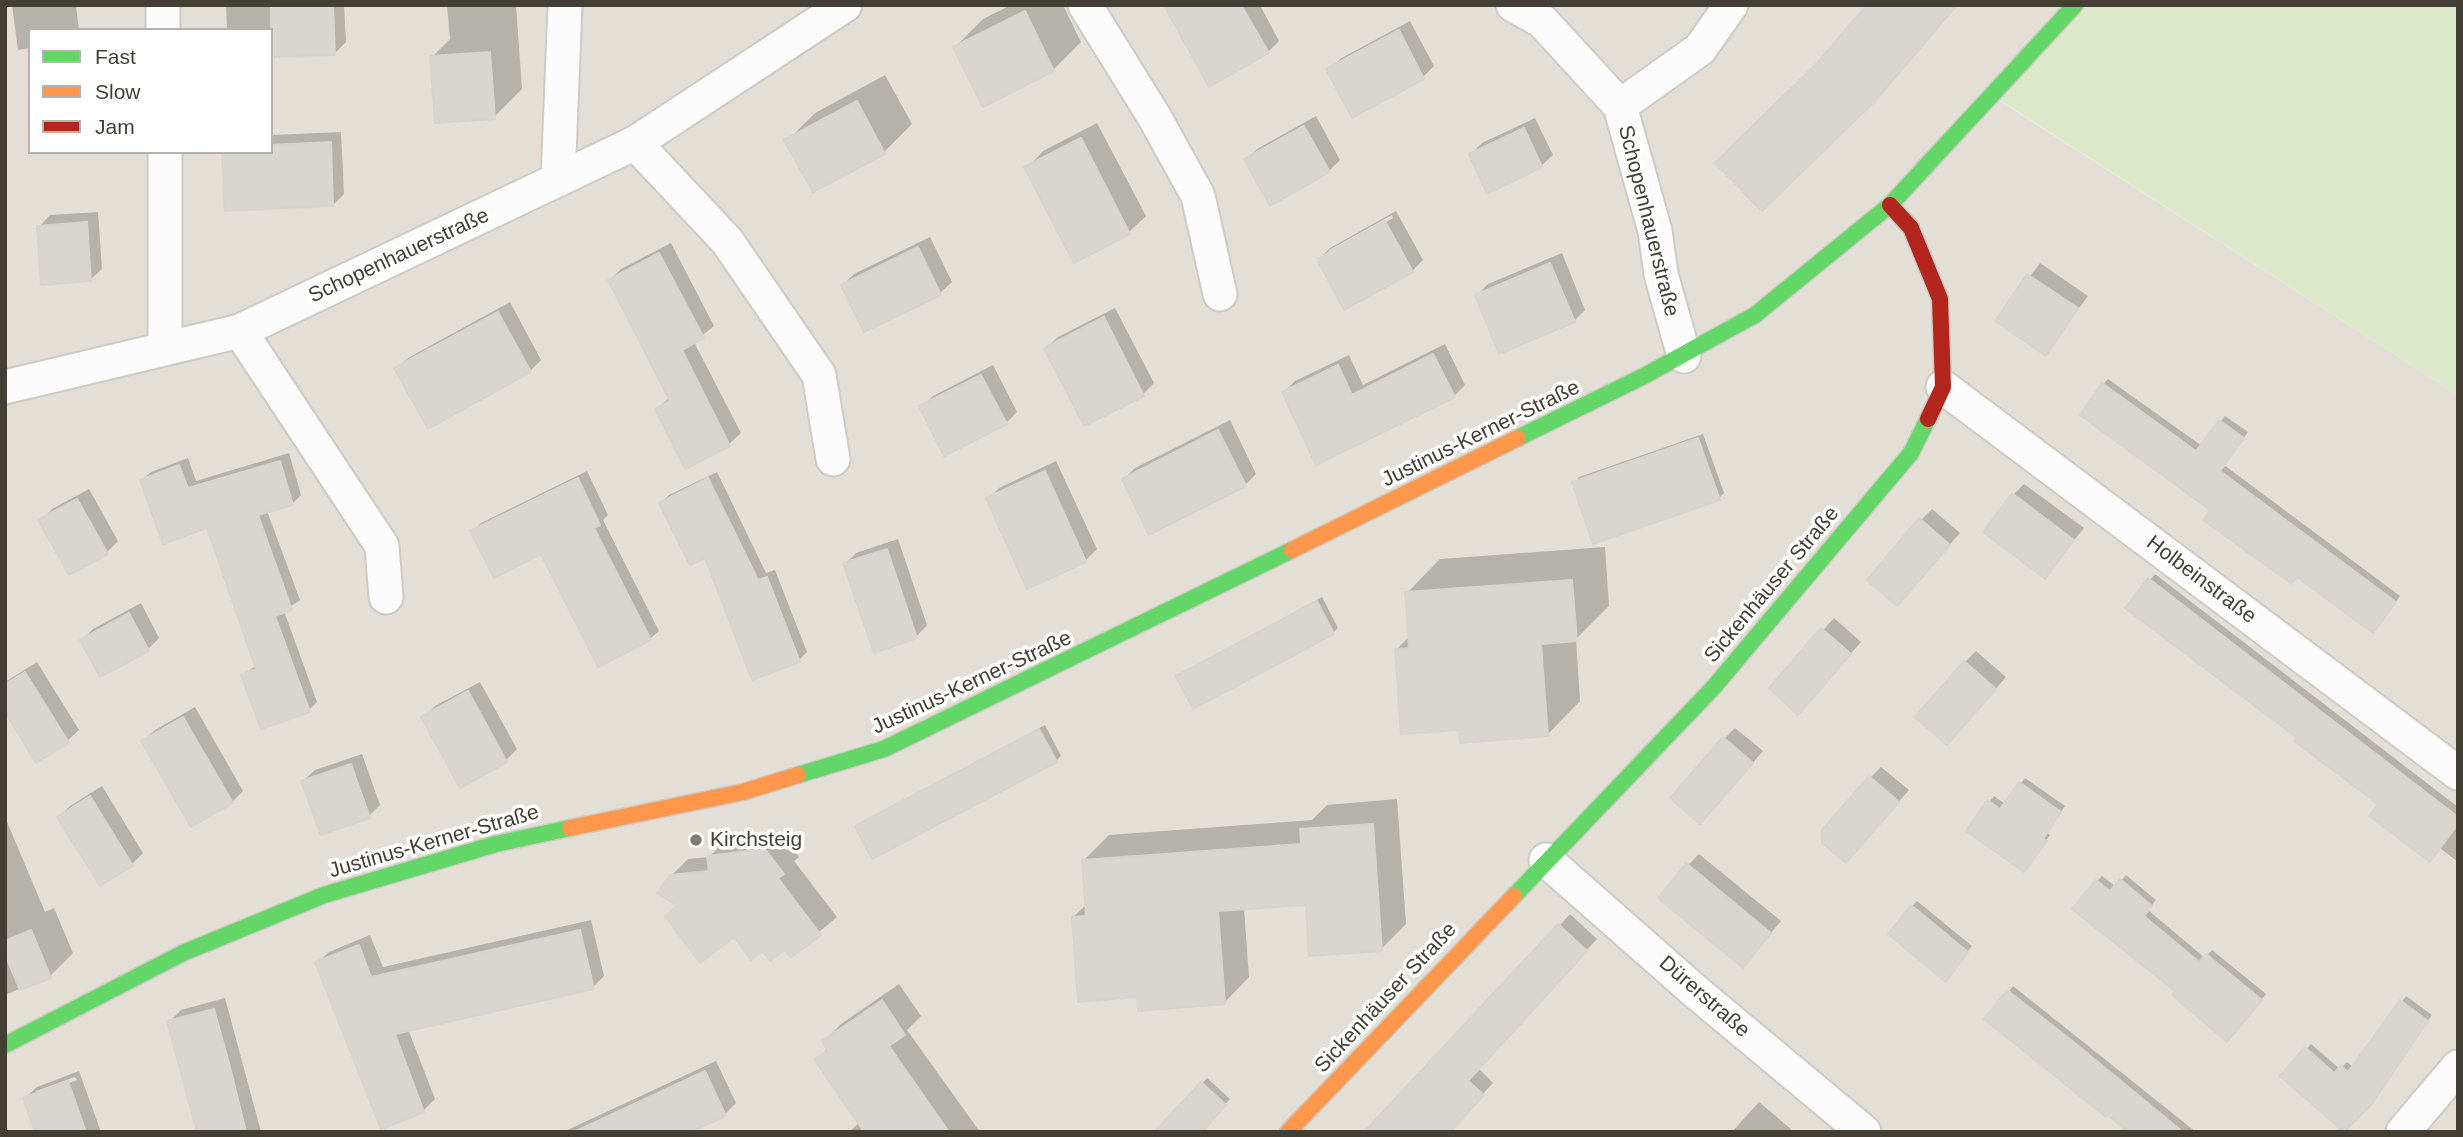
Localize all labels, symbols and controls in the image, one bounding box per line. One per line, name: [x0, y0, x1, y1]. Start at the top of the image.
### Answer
legend: [28, 28, 273, 154]
text: Fast: [95, 45, 136, 68]
text: Slow: [95, 80, 141, 103]
text: Jam: [95, 115, 135, 138]
street label: Schopenhauerstraße: [1612, 123, 1684, 319]
street label: Schopenhauerstraße: [305, 203, 493, 309]
street label: Justinus-Kerner-Straße: [1378, 375, 1584, 493]
street label: Sickenhäuser Straße: [1699, 502, 1845, 668]
street label: Holbeinstraße: [2141, 531, 2261, 629]
street label: Justinus-Kerner-Straße: [868, 626, 1076, 740]
street label: Justinus-Kerner-Straße: [326, 800, 542, 884]
place label: Kirchsteig: [710, 827, 802, 853]
marker: Kirchsteig: [688, 832, 704, 848]
street label: Sickenhäuser Straße: [1310, 918, 1462, 1078]
street label: Dürerstraße: [1653, 951, 1755, 1043]

